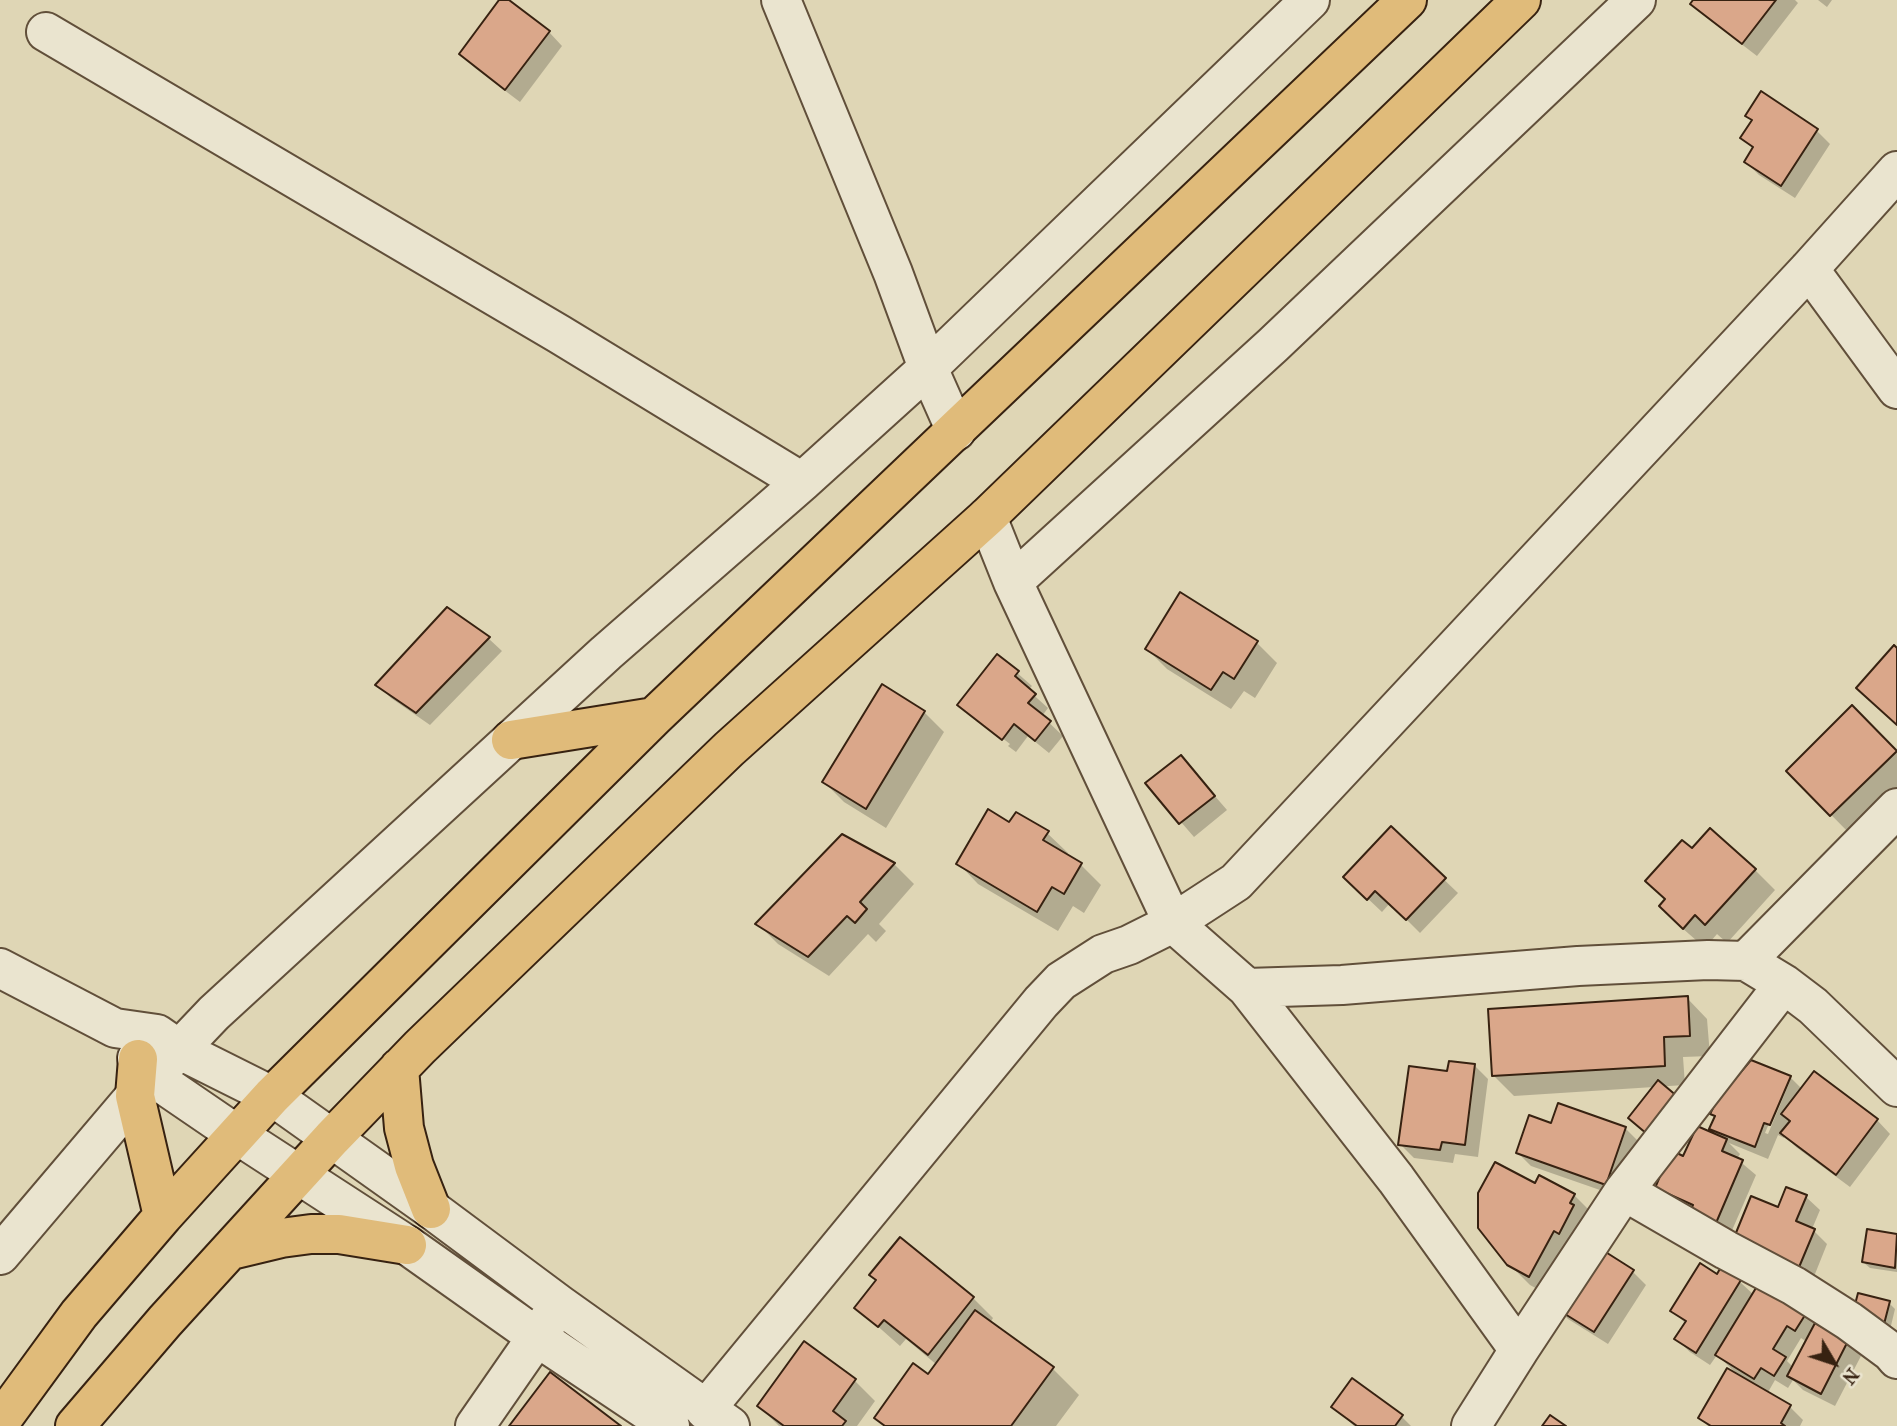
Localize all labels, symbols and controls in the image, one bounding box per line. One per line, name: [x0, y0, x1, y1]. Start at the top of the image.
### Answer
north arrow: [1799, 1328, 1869, 1398]
text: N: [1837, 1364, 1863, 1389]

